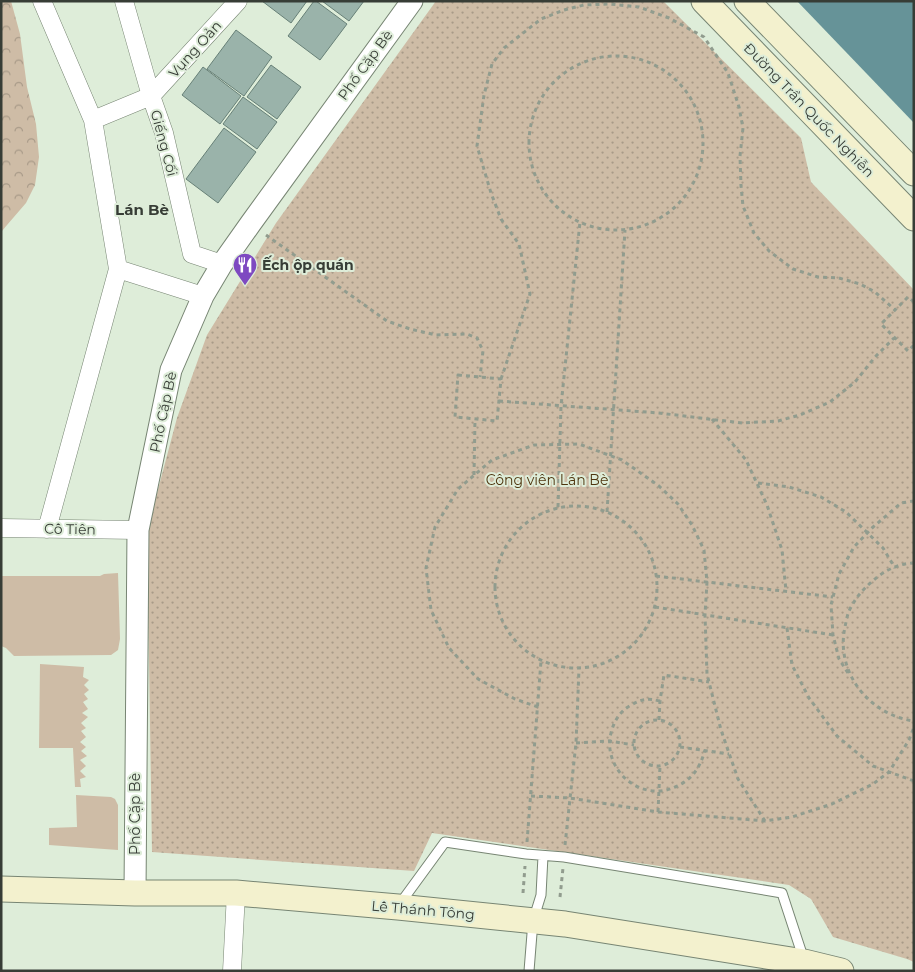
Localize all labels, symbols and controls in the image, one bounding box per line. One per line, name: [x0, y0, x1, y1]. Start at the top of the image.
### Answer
street label: Vụng Oản: [165, 17, 225, 81]
street label: Phố Cặp Bè: [334, 26, 396, 104]
street label: Đường Trần Quốc Nghiễn: [740, 39, 878, 181]
street label: Giếng Cối: [147, 108, 181, 178]
district label: Lán Bè: [115, 200, 169, 219]
restaurant icon: Ếch ộp quán: [232, 252, 258, 286]
place label: Ếch ộp quán: [262, 255, 354, 274]
street label: Phố Cặp Bè: [146, 370, 180, 454]
park label: Công viên Lán Bè: [486, 471, 608, 489]
street label: Cô Tiên: [44, 520, 96, 538]
street label: Phố Cặp Bè: [126, 773, 144, 855]
street label: Lê Thánh Tông: [371, 897, 475, 923]

